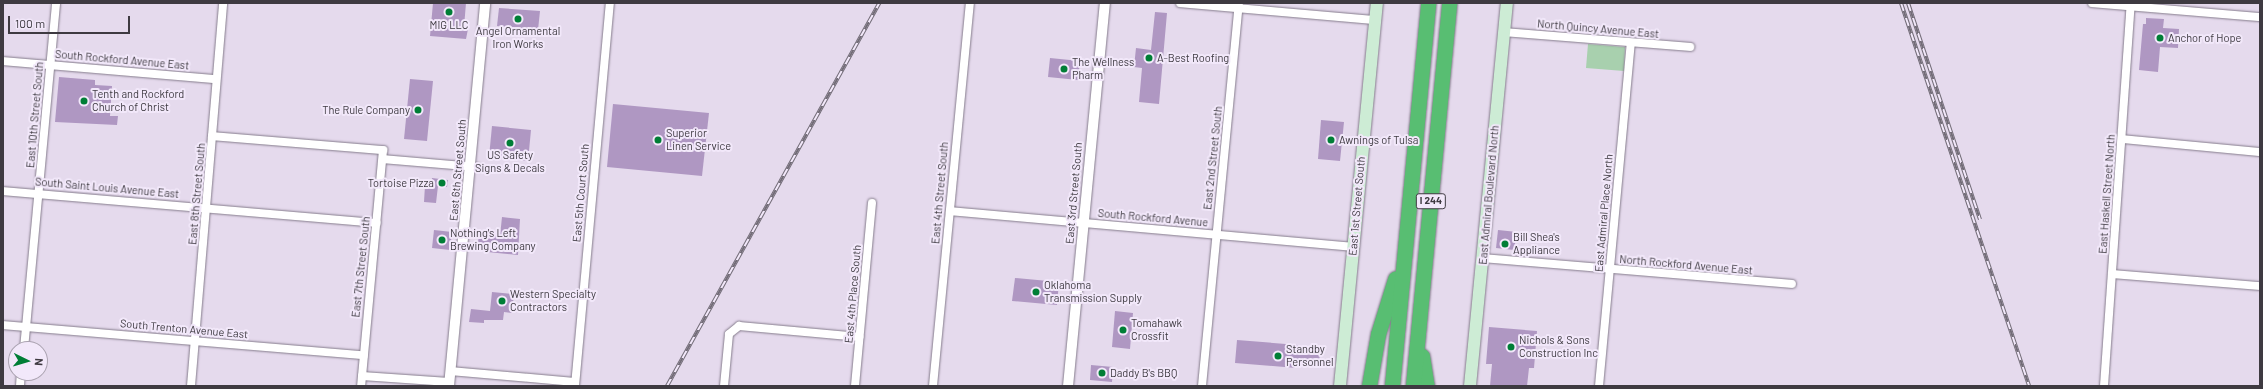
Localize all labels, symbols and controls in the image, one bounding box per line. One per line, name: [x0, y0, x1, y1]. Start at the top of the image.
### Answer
marker: MIG LLC: [444, 7, 454, 17]
scale bar: [10, 8, 132, 34]
marker: Angel Ornamental Iron Works: [513, 14, 523, 24]
text: 100 m: [15, 16, 45, 30]
street label: North Quincy Avenue East: [1537, 17, 1659, 41]
place label: MIG LLC: [430, 18, 468, 32]
place label: Angel Ornamental Iron Works: [476, 25, 560, 51]
place label: Anchor of Hope: [2168, 31, 2241, 45]
marker: Anchor of Hope: [2155, 33, 2165, 43]
street label: South Rockford Avenue East: [54, 48, 190, 72]
place label: A-Best Roofing: [1157, 51, 1229, 65]
marker: A-Best Roofing: [1144, 53, 1154, 63]
place label: The Wellness Pharm: [1072, 56, 1134, 82]
street label: East 10th Street South: [24, 61, 46, 169]
marker: The Wellness Pharm: [1059, 64, 1069, 74]
place label: Tenth and Rockford Church of Christ: [92, 88, 184, 114]
marker: Tenth and Rockford Church of Christ: [79, 96, 89, 106]
place label: The Rule Company: [322, 103, 410, 117]
marker: The Rule Company: [413, 105, 423, 115]
street label: East 2nd Street South: [1201, 105, 1225, 211]
street label: East 6th Street South: [447, 119, 469, 221]
street label: East Admiral Boulevard North: [1476, 125, 1502, 265]
place label: Superior Linen Service: [666, 127, 731, 153]
place label: Awnings of Tulsa: [1339, 133, 1418, 147]
street label: East Haskell Street North: [2096, 134, 2118, 254]
marker: Superior Linen Service: [653, 135, 663, 145]
marker: Awnings of Tulsa: [1326, 135, 1336, 145]
marker: US Safety Signs & Decals: [505, 138, 515, 148]
street label: East 4th Street South: [929, 141, 951, 245]
street label: East 3rd Street South: [1063, 142, 1085, 244]
street label: East 8th Street South: [186, 143, 208, 245]
street label: East 5th Court South: [570, 143, 592, 243]
place label: US Safety Signs & Decals: [475, 149, 545, 175]
street label: East Admiral Place North: [1592, 153, 1616, 273]
street label: East 1st Street South: [1346, 156, 1368, 256]
street label: South Saint Louis Avenue East: [34, 175, 180, 201]
place label: Tortoise Pizza: [368, 176, 434, 190]
marker: Tortoise Pizza: [437, 178, 447, 188]
road number: I 244: [1415, 193, 1447, 209]
street label: South Rockford Avenue: [1097, 207, 1209, 229]
street label: East 7th Street South: [349, 216, 373, 318]
place label: Nothing's Left Brewing Company: [450, 227, 536, 253]
place label: Bill Shea's Appliance: [1513, 231, 1560, 257]
marker: Nothing's Left Brewing Company: [437, 235, 447, 245]
marker: Bill Shea's Appliance: [1500, 239, 1510, 249]
street label: East 4th Place South: [842, 244, 864, 344]
street label: North Rockford Avenue East: [1619, 253, 1753, 277]
place label: Oklahoma Transmission Supply: [1044, 279, 1142, 305]
marker: Oklahoma Transmission Supply: [1031, 287, 1041, 297]
place label: Western Specialty Contractors: [510, 288, 596, 314]
marker: Western Specialty Contractors: [497, 296, 507, 306]
street label: South Trenton Avenue East: [119, 317, 249, 341]
place label: Tomahawk Crossfit: [1131, 317, 1182, 343]
marker: Tomahawk Crossfit: [1118, 325, 1128, 335]
place label: Nichols & Sons Construction Inc: [1519, 334, 1598, 360]
north arrow: [8, 341, 48, 381]
marker: Nichols & Sons Construction Inc: [1506, 342, 1516, 352]
place label: Standby Personnel: [1286, 343, 1334, 369]
marker: Standby Personnel: [1273, 351, 1283, 361]
text: N: [33, 358, 46, 366]
place label: Daddy B's BBQ: [1110, 366, 1177, 380]
marker: Daddy B's BBQ: [1097, 368, 1107, 378]

